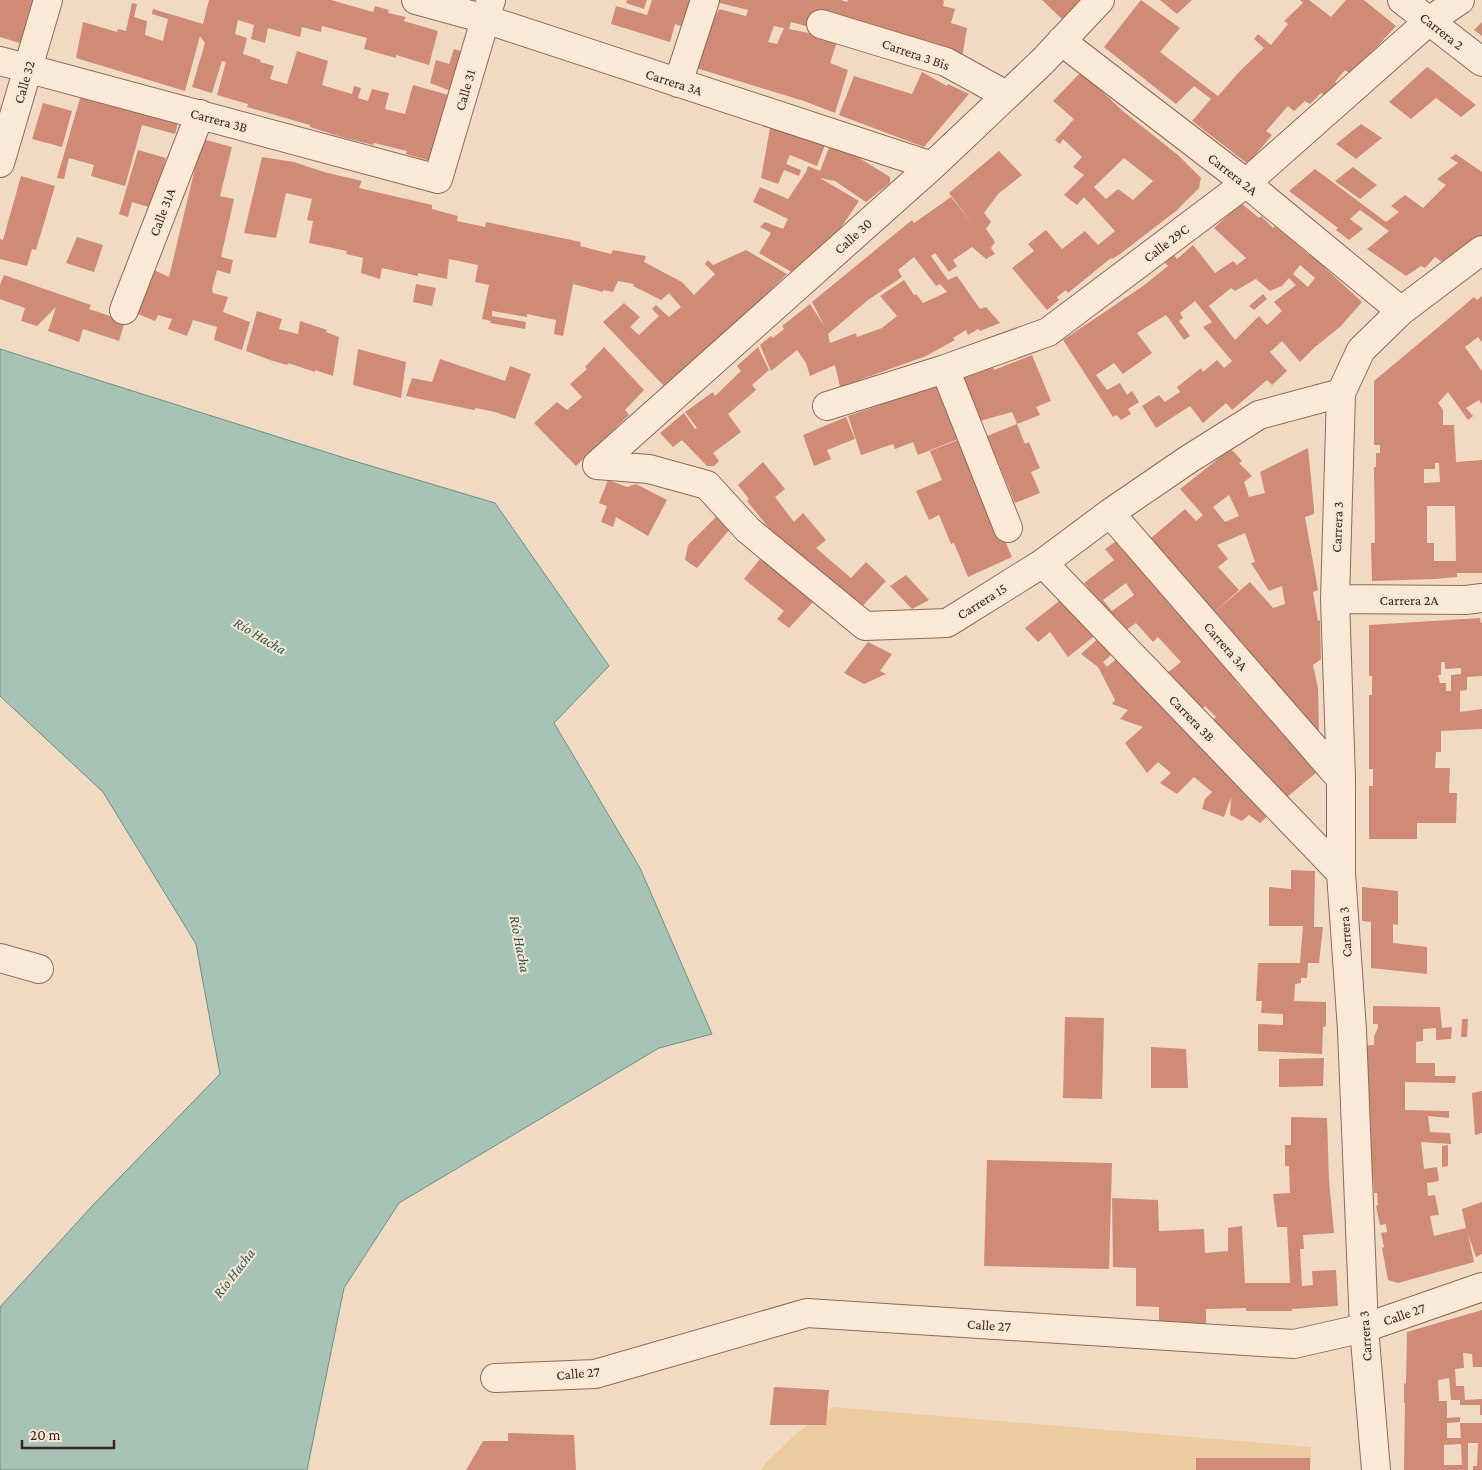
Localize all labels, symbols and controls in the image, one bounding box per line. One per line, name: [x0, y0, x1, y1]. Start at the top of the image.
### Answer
street label: Carrera 2: [1417, 9, 1467, 53]
street label: Carrera 3 Bis: [880, 35, 952, 73]
street label: Calle 32: [10, 58, 38, 105]
street label: Carrera 3A: [644, 65, 704, 99]
street label: Calle 31: [452, 67, 479, 112]
street label: Carrera 3B: [189, 105, 250, 135]
street label: Carrera 2A: [1205, 150, 1261, 198]
street label: Calle 31A: [146, 186, 178, 238]
street label: Calle 30: [831, 215, 875, 257]
street label: Calle 29C: [1140, 221, 1192, 265]
street label: Carrera 3: [1328, 501, 1346, 553]
street label: Carrera 15: [954, 579, 1010, 623]
street label: Carrera 2A: [1380, 592, 1438, 608]
water label: Río Hacha: [231, 614, 289, 658]
street label: Carrera 3A: [1201, 619, 1251, 673]
street label: Carrera 3B: [1166, 691, 1218, 745]
street label: Carrera 3: [1335, 906, 1355, 958]
water label: Río Hacha: [507, 914, 533, 974]
water label: Río Hacha: [210, 1245, 258, 1301]
street label: Calle 27: [1381, 1299, 1428, 1329]
street label: Carrera 3: [1355, 1310, 1375, 1362]
street label: Calle 27: [967, 1315, 1012, 1335]
street label: Calle 27: [556, 1363, 601, 1383]
scale bar: [22, 1418, 115, 1450]
text: 20 m: [30, 1427, 61, 1443]

